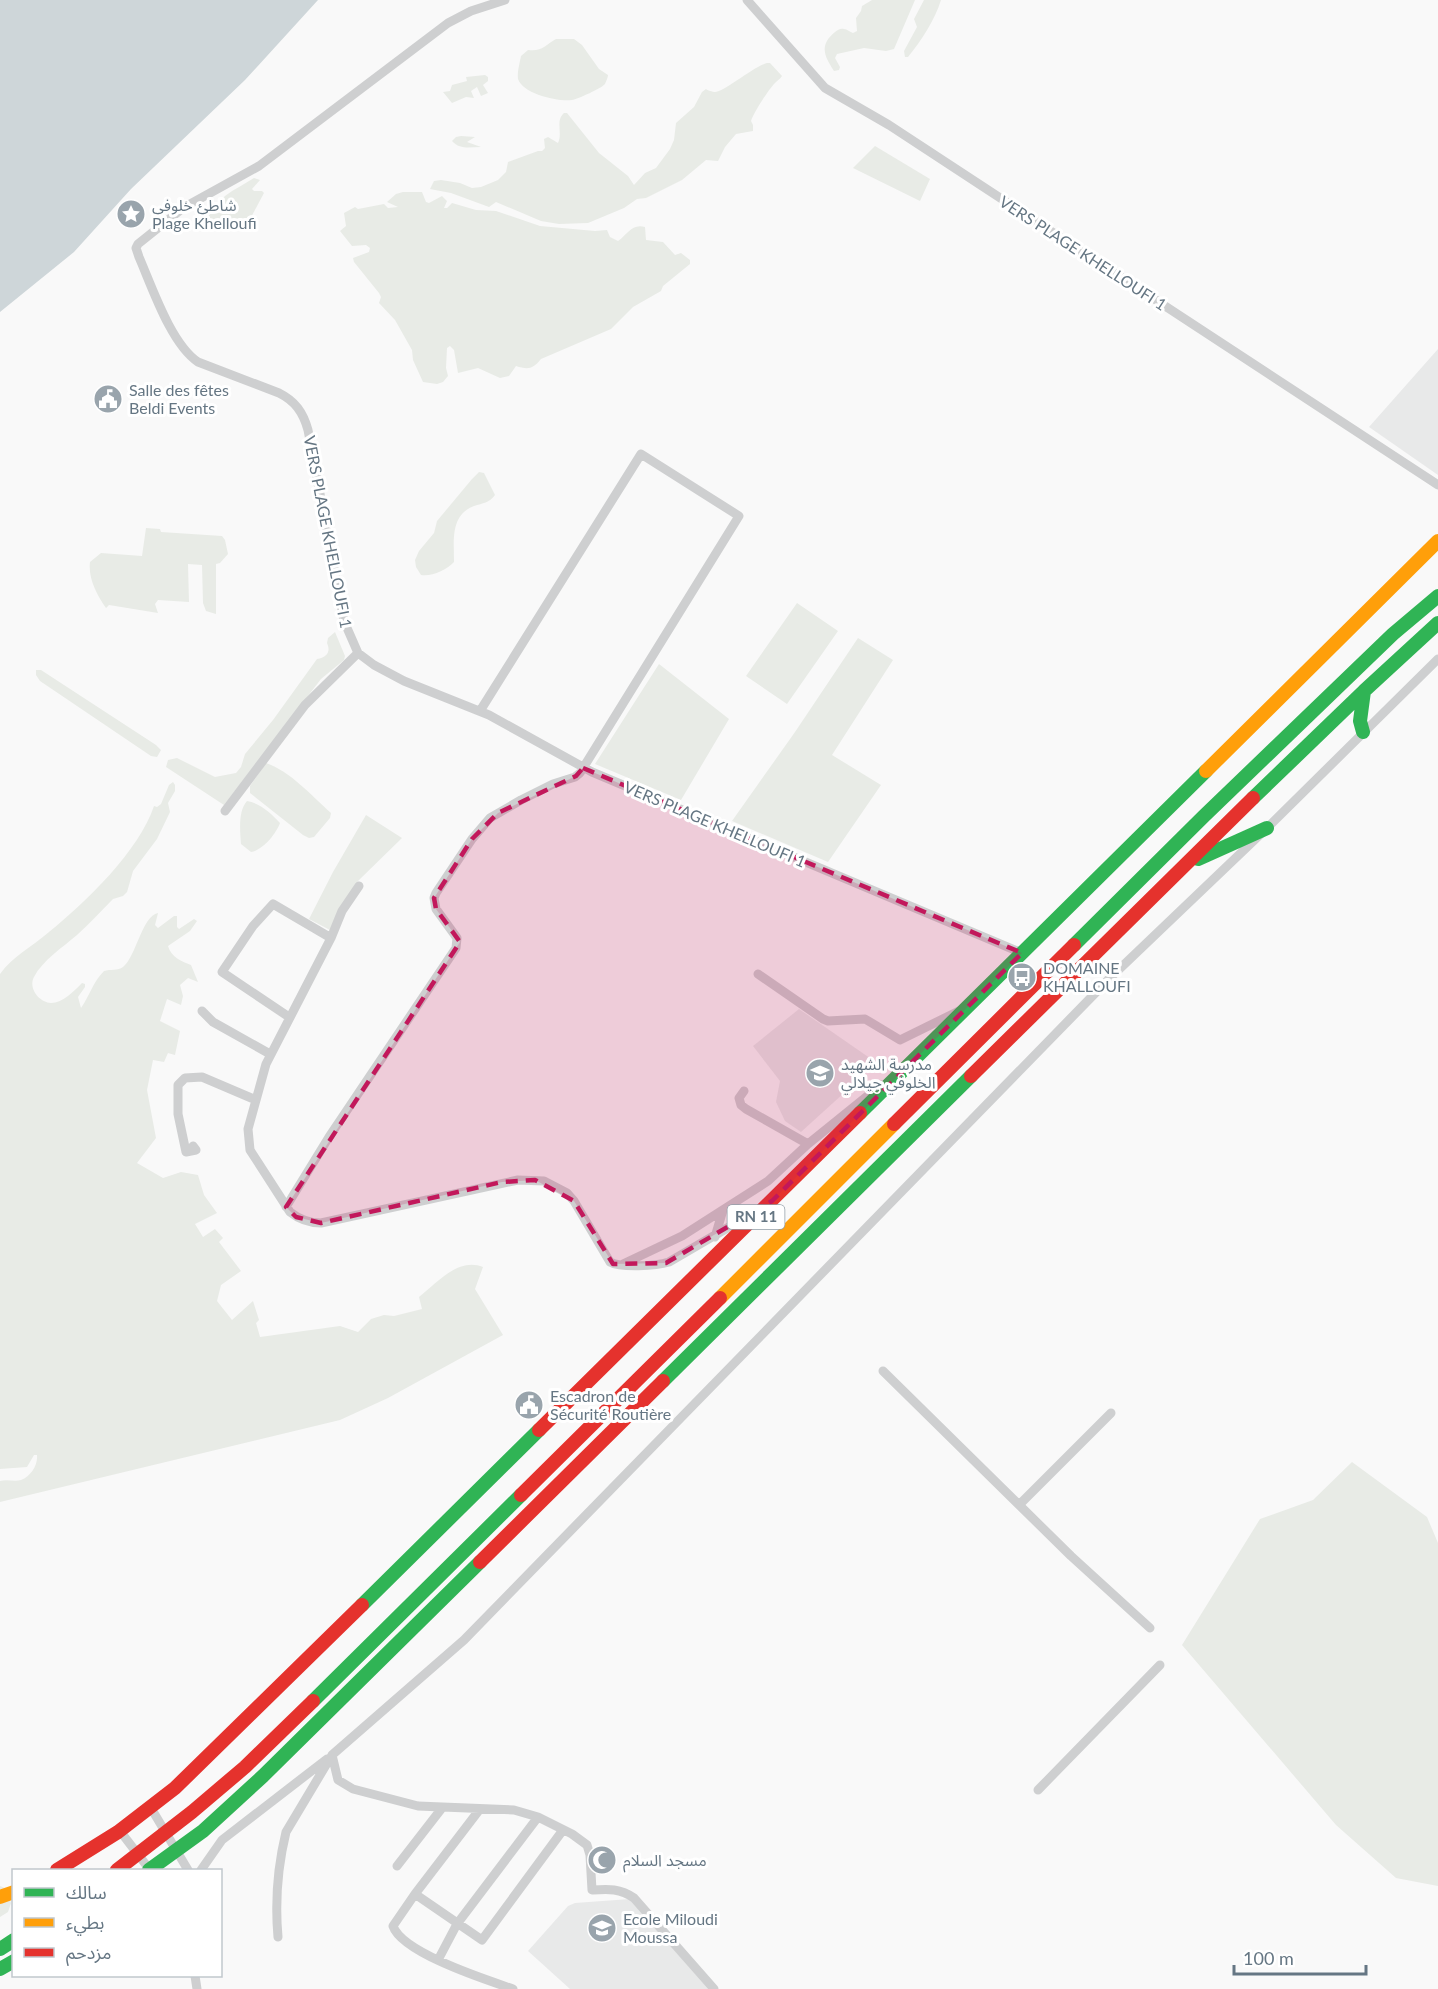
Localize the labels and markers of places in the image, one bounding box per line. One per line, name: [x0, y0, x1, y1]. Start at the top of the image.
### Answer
place label: شاطئ خلوفي Plage Khelloufi: [152, 195, 257, 232]
place icon: شاطئ خلوفي Plage Khelloufi: [115, 198, 147, 230]
place label: Salle des fêtes Beldi Events: [129, 380, 229, 417]
public building icon: Salle des fêtes Beldi Events: [92, 383, 124, 415]
place label: DOMAINE KHALLOUFI: [1043, 958, 1131, 995]
bus stop icon: DOMAINE KHALLOUFI: [1006, 961, 1038, 993]
place label: مدرسة الشهيد الخلوفي جيلالي: [841, 1054, 935, 1095]
school or university icon: مدرسة الشهيد الخلوفي جيلالي: [804, 1057, 836, 1089]
place label: Escadron de Sécurité Routière: [550, 1386, 671, 1423]
public building icon: Escadron de Sécurité Routière: [513, 1389, 545, 1421]
mosque icon: مسجد السلام: [586, 1844, 618, 1876]
place label: مسجد السلام: [623, 1850, 707, 1873]
place label: Ecole Miloudi Moussa: [623, 1909, 718, 1946]
school or university icon: Ecole Miloudi Moussa: [586, 1912, 618, 1944]

